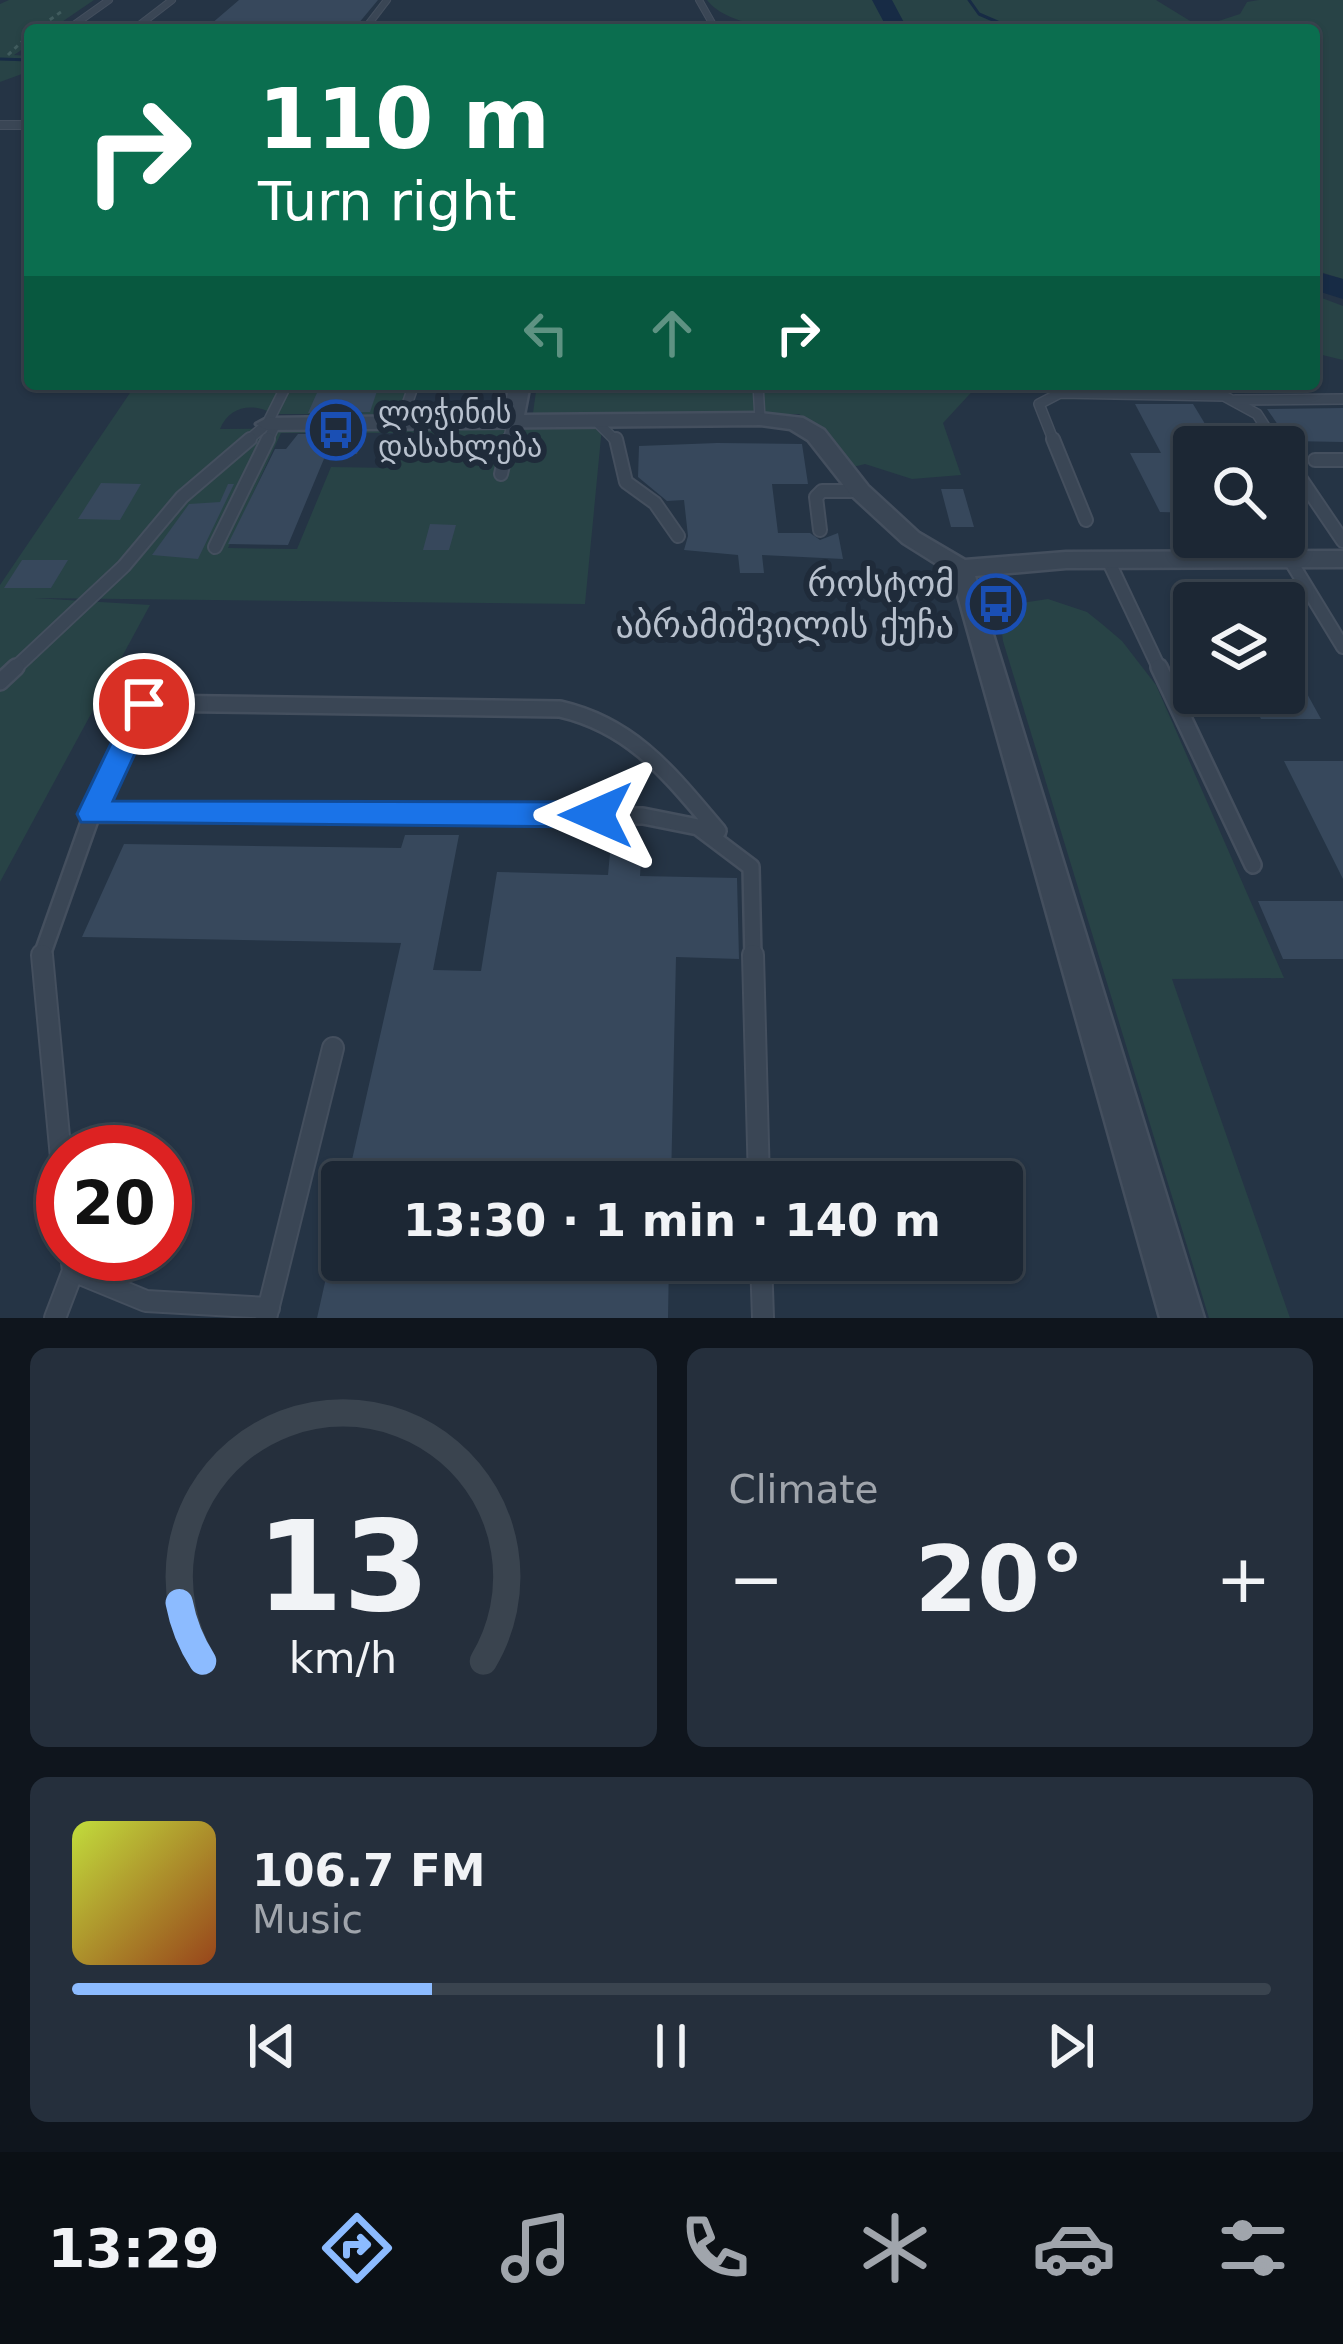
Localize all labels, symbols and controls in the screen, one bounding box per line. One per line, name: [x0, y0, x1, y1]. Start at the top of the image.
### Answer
text: 110 m: [258, 70, 550, 168]
icon: right: [60, 72, 216, 228]
text: Turn right: [258, 170, 517, 233]
icon: left: [513, 300, 579, 366]
icon: ahead: [639, 300, 705, 366]
icon: right: [765, 300, 831, 366]
place label: ლოჭინის დასახლება: [378, 395, 542, 464]
bus stop icon: ლოჭინის დასახლება: [305, 399, 367, 461]
map controls: [1173, 426, 1305, 714]
button: search: [1173, 426, 1305, 558]
place label: როსტომ აბრამიშვილის ქუჩა: [615, 563, 954, 646]
bus stop icon: როსტომ აბრამიშვილის ქუჩა: [965, 573, 1027, 635]
button: layers: [1173, 582, 1305, 714]
pin: [93, 653, 195, 755]
icon: arrive: [111, 671, 177, 737]
position arrow: [533, 752, 659, 878]
speed limit sign: 20: [36, 1125, 192, 1281]
text: 13:30 · 1 min · 140 m: [403, 1194, 941, 1247]
text: Climate: [729, 1467, 879, 1512]
text: 13: [256, 1494, 430, 1639]
text: 20°: [915, 1527, 1085, 1632]
text: −: [729, 1541, 784, 1618]
text: +: [1216, 1541, 1271, 1618]
text: km/h: [289, 1632, 397, 1682]
text: 106.7 FM: [252, 1844, 486, 1897]
text: Music: [252, 1897, 363, 1942]
icon: previous: [239, 2013, 305, 2079]
icon: pause: [638, 2013, 704, 2079]
icon: next: [1038, 2013, 1104, 2079]
icon: directions: [315, 2206, 399, 2290]
icon: music: [494, 2206, 578, 2290]
icon: phone: [673, 2206, 757, 2290]
icon: climate: [853, 2206, 937, 2290]
icon: car: [1032, 2206, 1116, 2290]
icon: filters: [1211, 2206, 1295, 2290]
text: 13:29: [48, 2217, 220, 2280]

